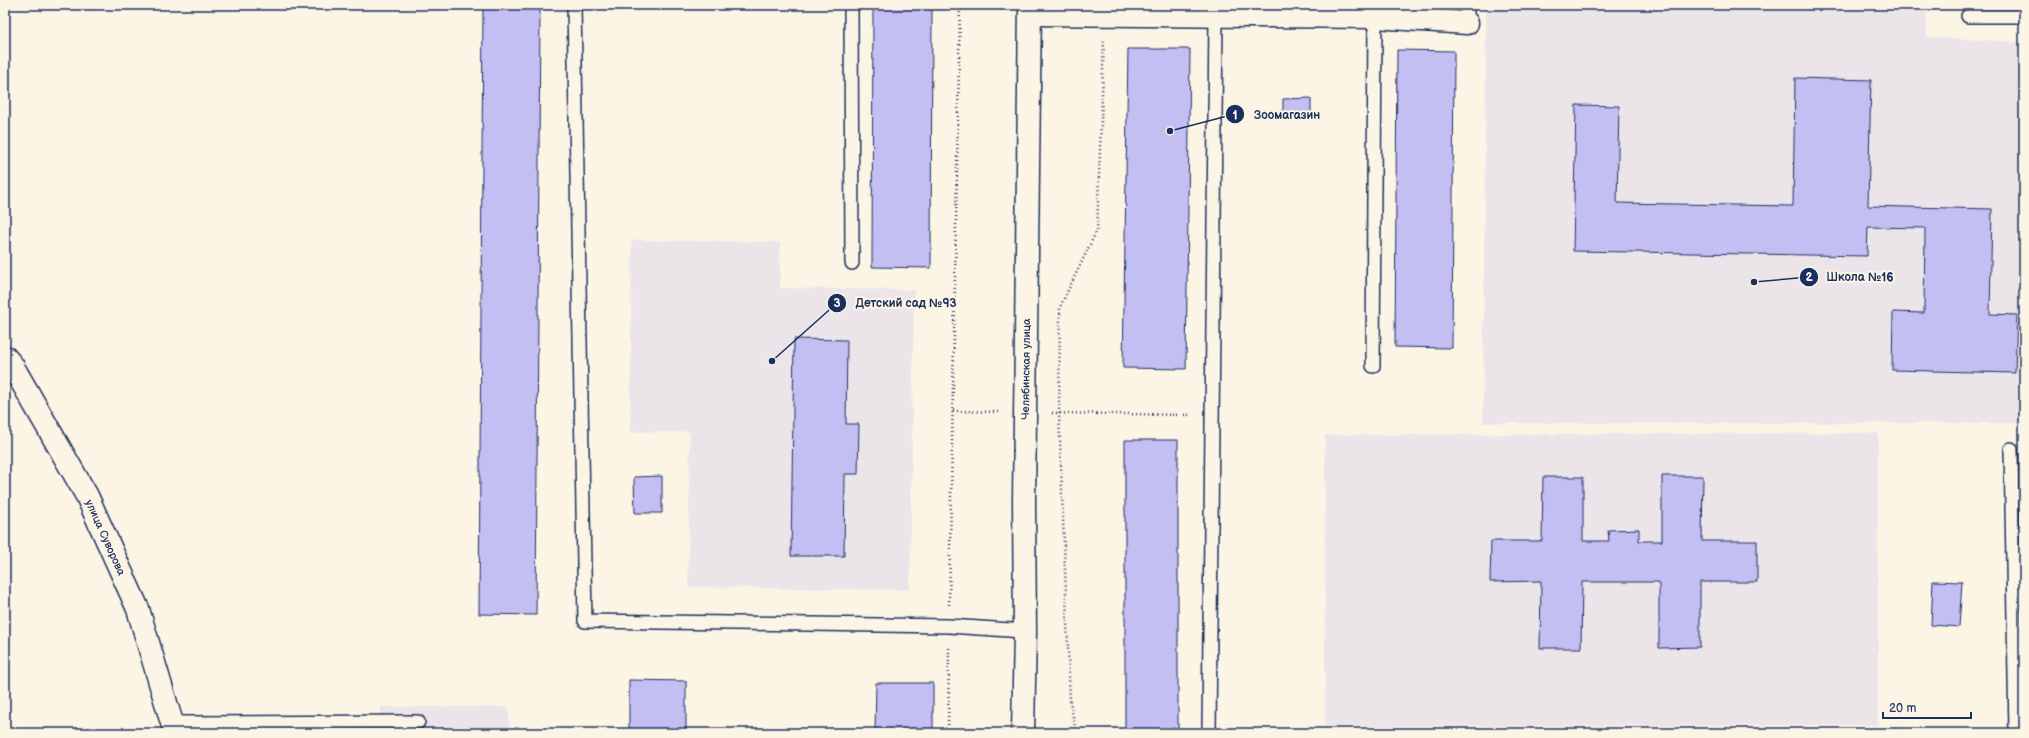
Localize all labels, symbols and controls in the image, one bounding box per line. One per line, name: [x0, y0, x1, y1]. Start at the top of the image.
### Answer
callout: Зоомагазин: [1225, 102, 1328, 126]
text: 1: [1232, 108, 1238, 123]
text: Зоомагазин: [1254, 108, 1320, 123]
callout: Школа №16: [1799, 265, 1902, 289]
text: 2: [1805, 270, 1813, 285]
text: Школа №16: [1826, 270, 1894, 285]
callout: Детский сад №93: [827, 291, 964, 315]
text: 3: [833, 296, 841, 311]
text: Детский сад №93: [856, 296, 956, 311]
street label: Челябинская улица: [1018, 318, 1033, 420]
street label: улица Суворова: [83, 497, 129, 578]
scale bar: [1883, 694, 1971, 720]
text: 20 m: [1889, 701, 1916, 716]

